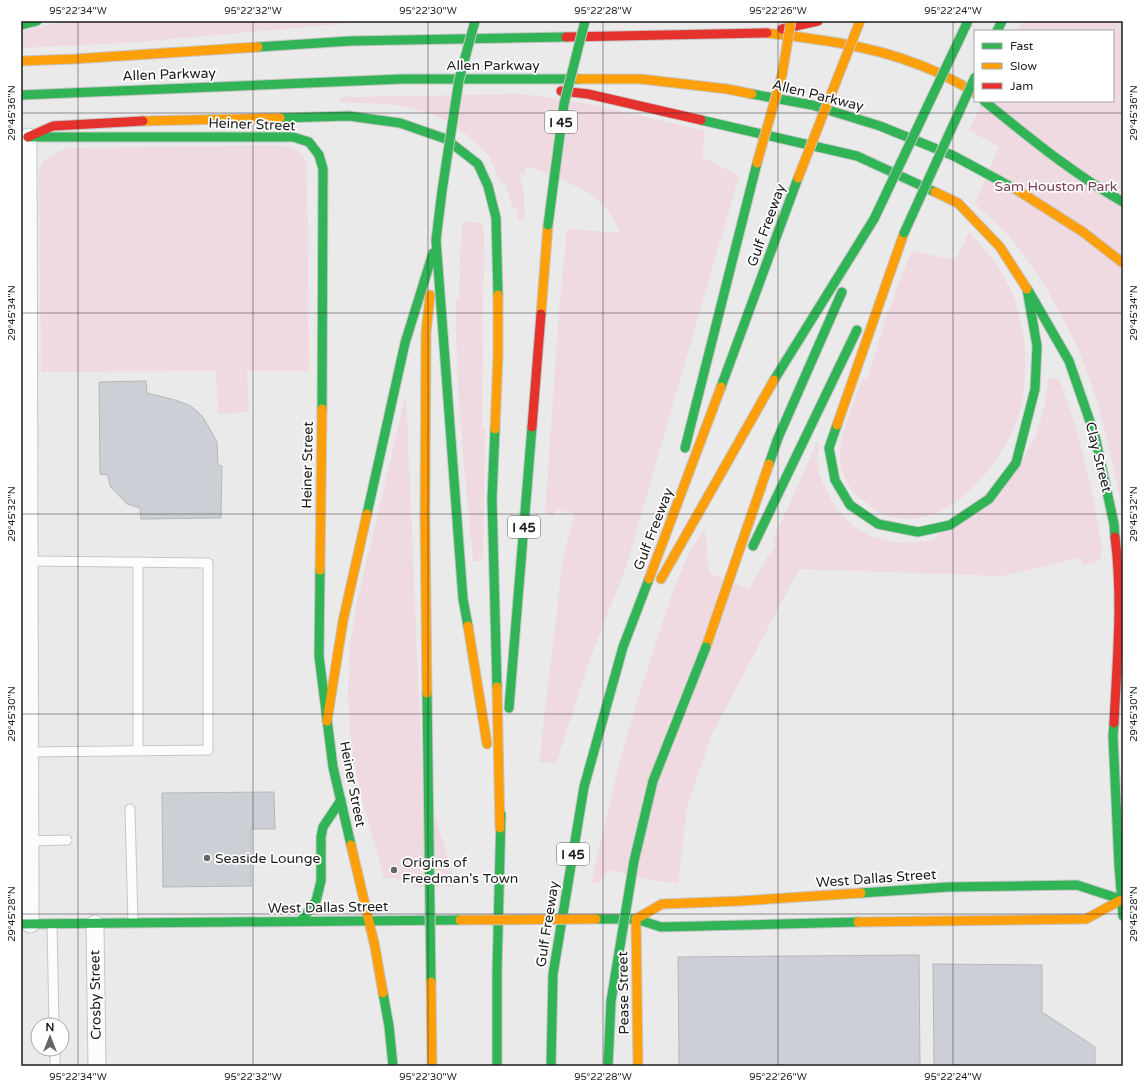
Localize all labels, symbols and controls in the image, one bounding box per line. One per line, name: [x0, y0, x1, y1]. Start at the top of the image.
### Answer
text: 95°22'34"W: [49, 5, 107, 17]
text: 95°22'32"W: [224, 5, 282, 17]
text: 95°22'30"W: [399, 5, 457, 17]
text: 95°22'28"W: [574, 5, 632, 17]
text: 95°22'26"W: [749, 5, 807, 17]
text: 95°22'24"W: [924, 5, 982, 17]
legend: [974, 30, 1114, 102]
text: Fast: [1010, 39, 1034, 53]
street label: Allen Parkway: [446, 57, 540, 74]
text: Slow: [1010, 59, 1037, 73]
street label: Allen Parkway: [122, 64, 217, 85]
street label: Allen Parkway: [770, 76, 866, 115]
text: Jam: [1010, 79, 1033, 93]
text: 29°45'36"N: [6, 85, 18, 141]
text: 29°45'36"N: [1128, 85, 1140, 141]
road number: I 45: [545, 111, 577, 133]
street label: Heiner Street: [208, 114, 297, 135]
park label: Sam Houston Park: [995, 178, 1118, 195]
street label: Gulf Freeway: [744, 181, 789, 269]
text: 29°45'34"N: [6, 285, 18, 341]
text: 29°45'34"N: [1128, 285, 1140, 341]
street label: Clay Street: [1082, 420, 1116, 495]
street label: Heiner Street: [298, 421, 317, 509]
street label: Gulf Freeway: [630, 485, 677, 573]
text: 29°45'32"N: [6, 486, 18, 542]
text: 29°45'32"N: [1128, 486, 1140, 542]
road number: I 45: [508, 516, 540, 538]
text: 29°45'30"N: [6, 686, 18, 742]
text: 29°45'30"N: [1128, 686, 1140, 742]
street label: Heiner Street: [336, 740, 369, 829]
road number: I 45: [557, 843, 589, 865]
place label: Seaside Lounge: [215, 850, 320, 867]
marker: Seaside Lounge: [202, 853, 212, 863]
place label: Origins of Freedman's Town: [402, 854, 518, 887]
marker: Origins of Freedman's Town: [389, 865, 399, 875]
street label: West Dallas Street: [815, 866, 937, 891]
street label: Gulf Freeway: [532, 879, 563, 968]
text: 29°45'28"N: [6, 886, 18, 942]
text: 29°45'28"N: [1128, 886, 1140, 942]
street label: West Dallas Street: [268, 898, 389, 917]
street label: Crosby Street: [86, 949, 105, 1040]
street label: Pease Street: [614, 951, 633, 1035]
north arrow: [30, 1017, 70, 1057]
text: N: [46, 1021, 54, 1034]
text: 95°22'34"W: [49, 1071, 107, 1083]
text: 95°22'32"W: [224, 1071, 282, 1083]
text: 95°22'30"W: [399, 1071, 457, 1083]
text: 95°22'28"W: [574, 1071, 632, 1083]
text: 95°22'26"W: [749, 1071, 807, 1083]
text: 95°22'24"W: [924, 1071, 982, 1083]

